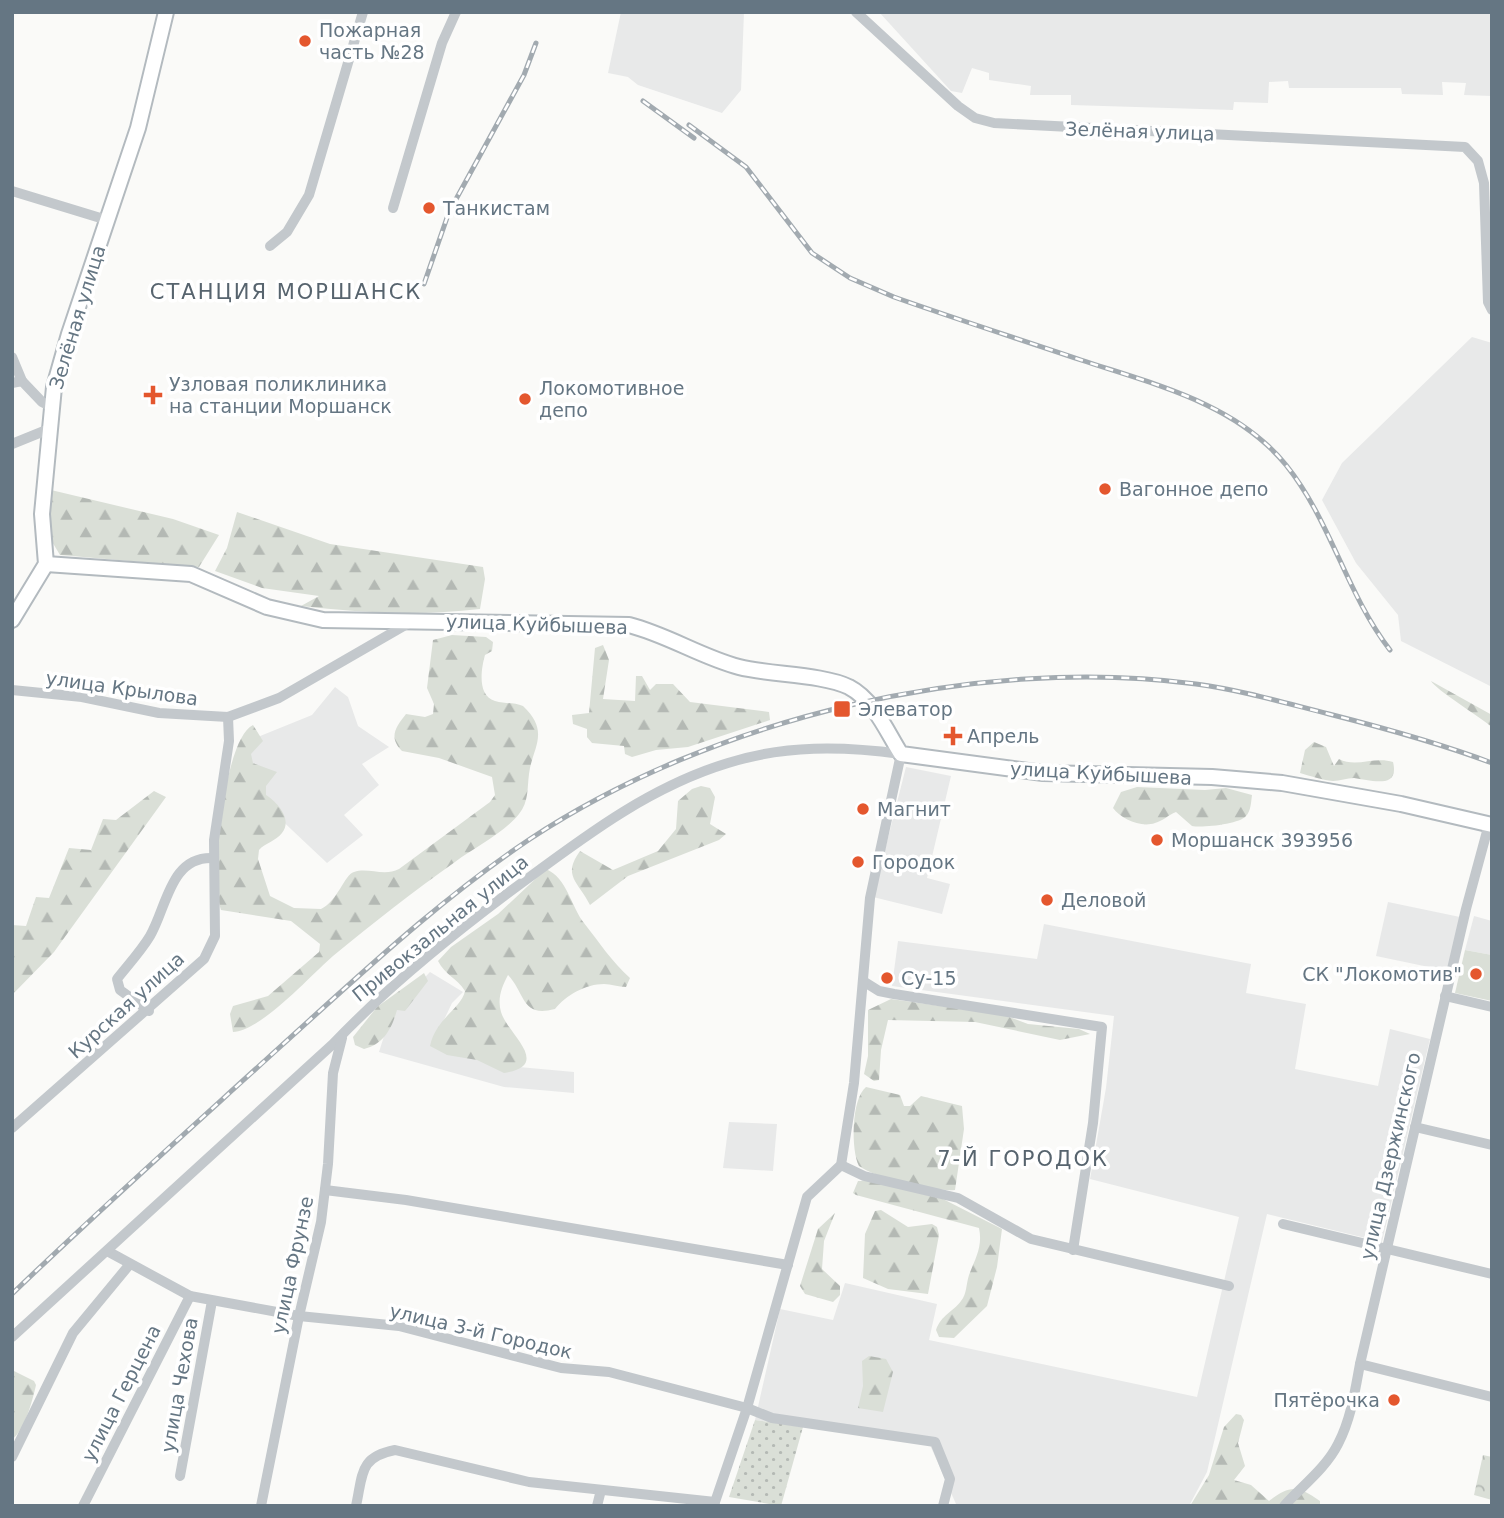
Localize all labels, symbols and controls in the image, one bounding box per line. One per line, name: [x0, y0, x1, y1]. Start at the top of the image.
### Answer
place label: Пожарная часть №28: [319, 19, 425, 63]
marker: Пожарная часть №28: [297, 33, 313, 49]
street label: Зелёная улица: [1065, 117, 1215, 145]
place label: Танкистам: [442, 197, 550, 219]
marker: Танкистам: [421, 200, 437, 216]
street label: Зелёная улица: [45, 242, 109, 392]
district label: СТАНЦИЯ МОРШАНСК: [150, 280, 422, 304]
place label: Узловая поликлиника на станции Моршанск: [169, 373, 392, 417]
place label: Локомотивное депо: [539, 377, 684, 421]
marker: Узловая поликлиника на станции Моршанск: [143, 385, 163, 405]
marker: Локомотивное депо: [517, 391, 533, 407]
place label: Вагонное депо: [1119, 478, 1268, 500]
marker: Вагонное депо: [1097, 481, 1113, 497]
street label: улица Куйбышева: [446, 610, 628, 638]
street label: улица Крылова: [44, 666, 200, 710]
place label: Элеватор: [858, 698, 953, 720]
marker: Элеватор: [832, 699, 852, 719]
place label: Апрель: [967, 725, 1040, 747]
marker: Апрель: [945, 728, 961, 744]
street label: улица Куйбышева: [1010, 757, 1192, 789]
place label: Магнит: [877, 798, 951, 820]
marker: Магнит: [855, 801, 871, 817]
place label: Моршанск 393956: [1171, 829, 1353, 851]
marker: Моршанск 393956: [1149, 832, 1165, 848]
street label: Привокзальная улица: [348, 850, 532, 1006]
place label: Городок: [872, 851, 955, 873]
marker: Городок: [850, 854, 866, 870]
place label: Деловой: [1061, 889, 1146, 911]
marker: Деловой: [1039, 892, 1055, 908]
street label: Курская улица: [64, 947, 188, 1063]
place label: СК "Локомотив": [1302, 963, 1462, 985]
marker: СК "Локомотив": [1468, 966, 1484, 982]
place label: Су-15: [901, 967, 957, 989]
marker: Су-15: [879, 970, 895, 986]
street label: улица Дзержинского: [1355, 1050, 1425, 1262]
district label: 7-Й ГОРОДОК: [937, 1146, 1109, 1171]
street label: улица Фрунзе: [267, 1194, 317, 1336]
street label: улица 3-й Городок: [388, 1299, 574, 1363]
street label: улица Чехова: [156, 1316, 202, 1454]
street label: улица Герцена: [77, 1321, 165, 1465]
place label: Пятёрочка: [1273, 1389, 1380, 1411]
marker: Пятёрочка: [1386, 1392, 1402, 1408]

